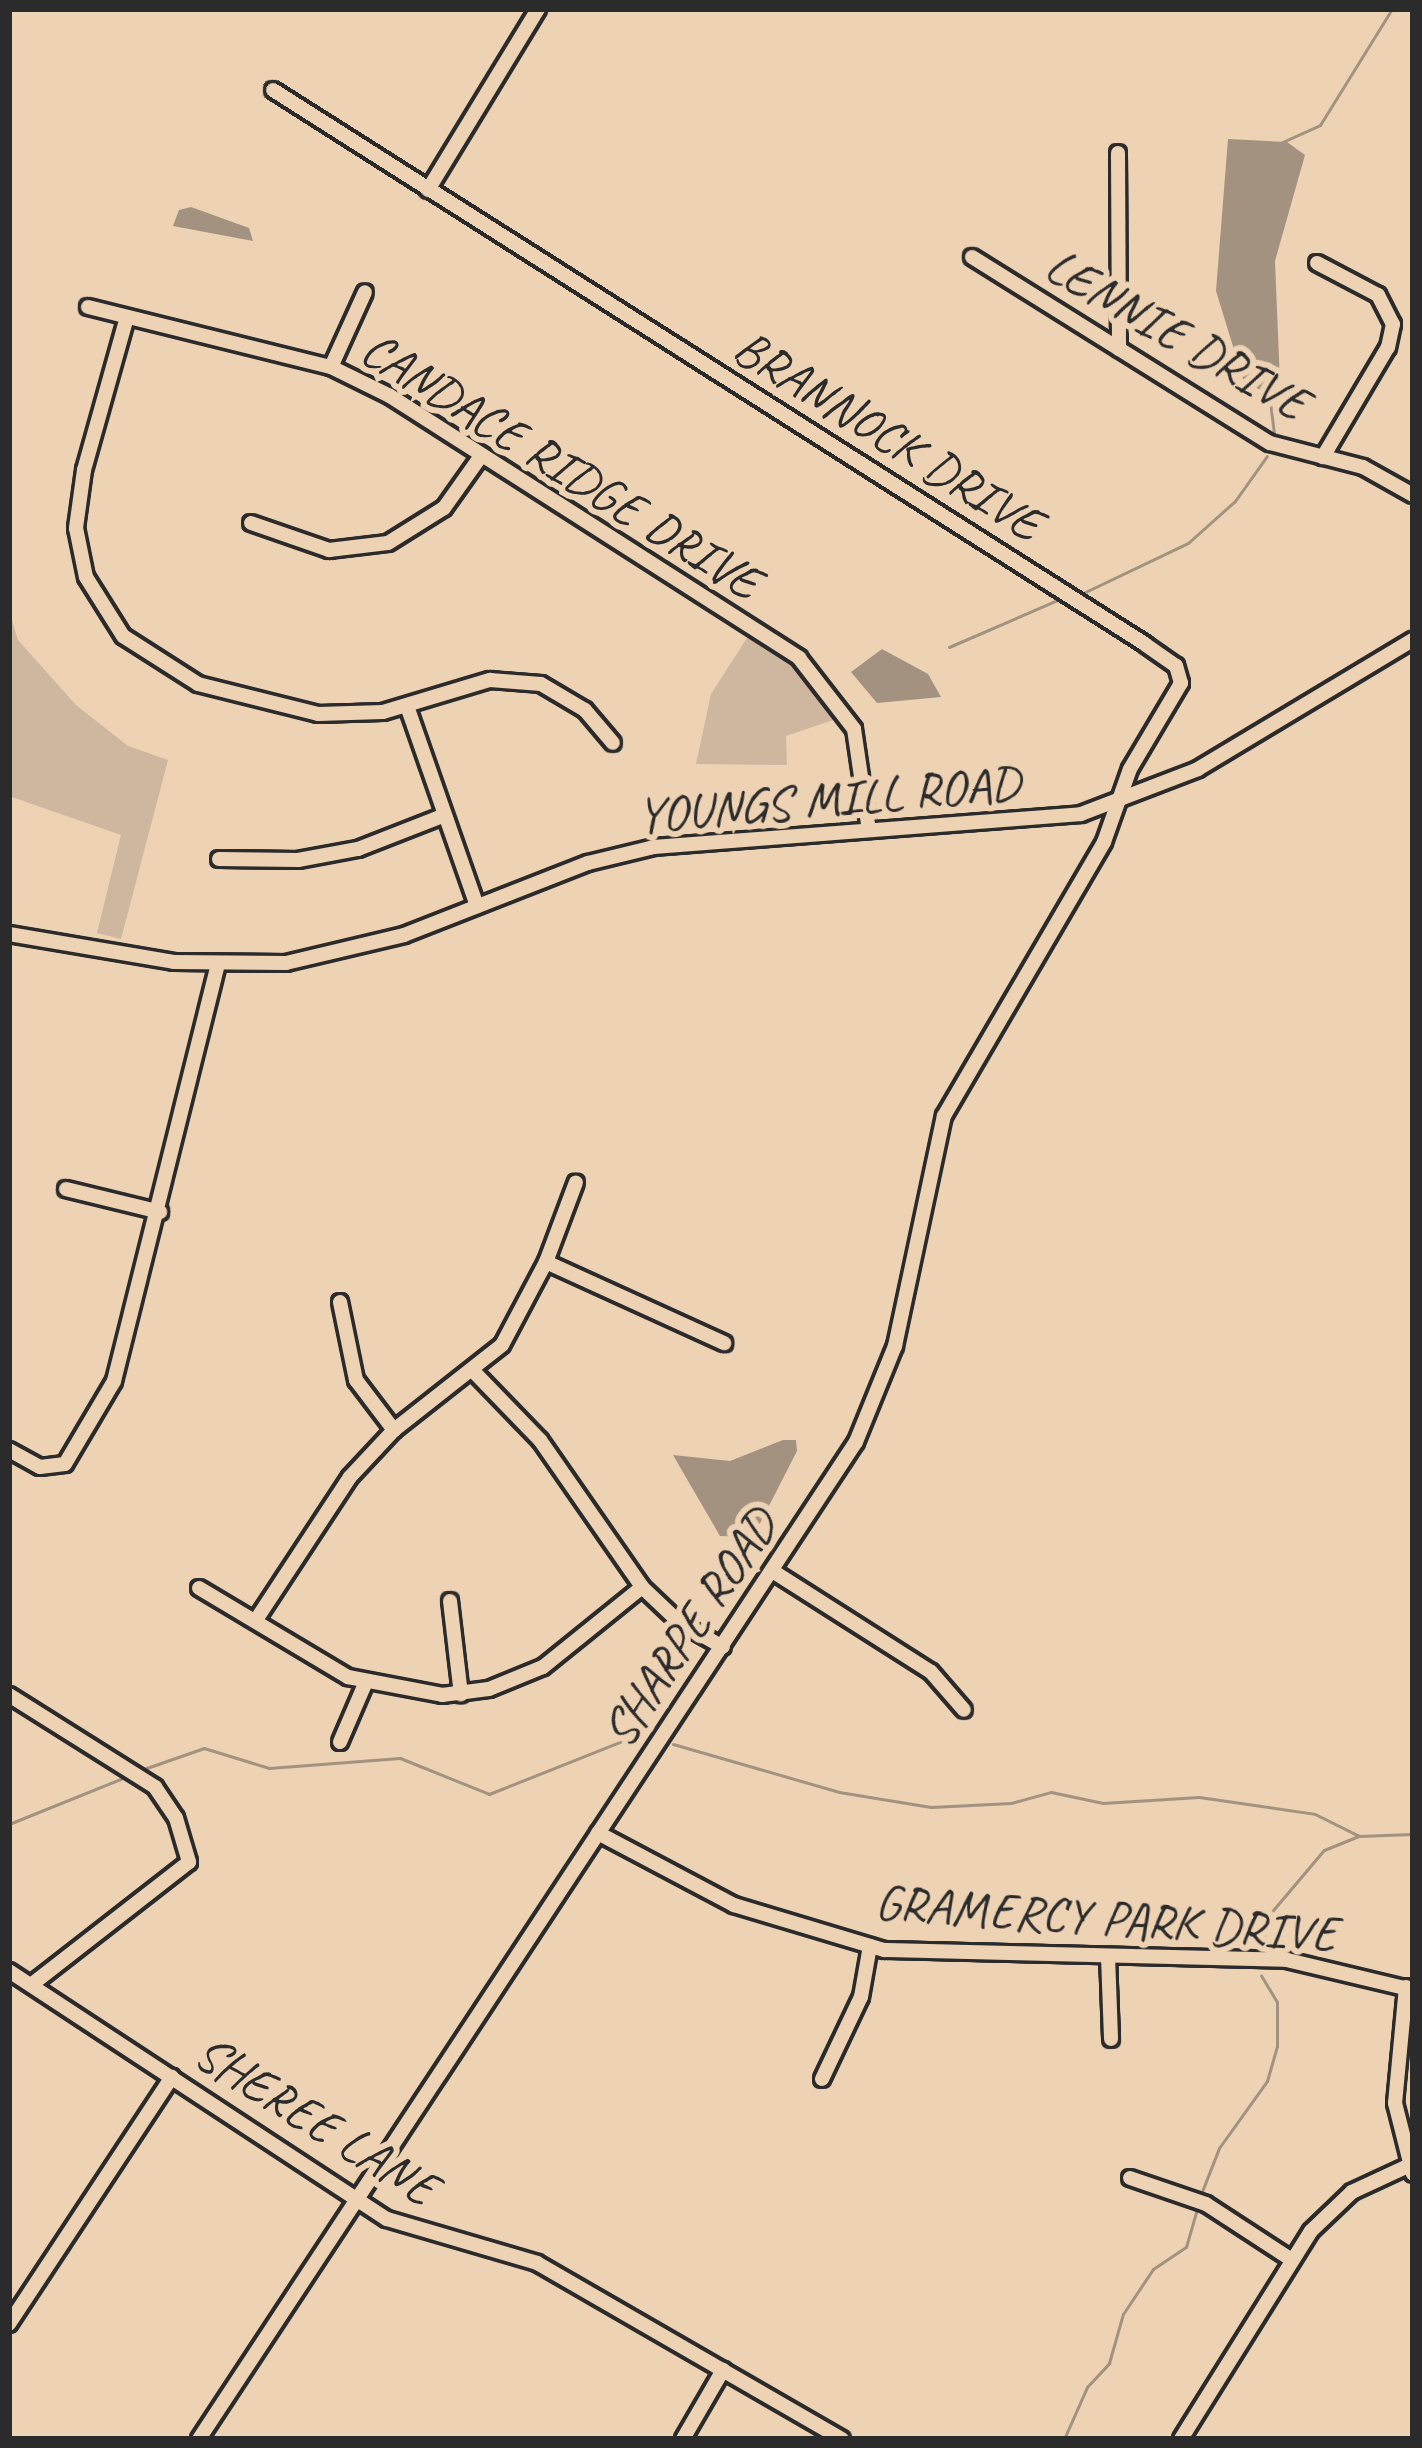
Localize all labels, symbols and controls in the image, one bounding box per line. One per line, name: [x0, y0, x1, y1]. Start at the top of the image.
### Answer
street label: LENNIE DRIVE: [1035, 234, 1319, 434]
street label: CANDACE RIDGE DRIVE: [348, 316, 774, 614]
street label: BRANNOCK DRIVE: [723, 316, 1053, 554]
street label: YOUNGS MILL ROAD: [634, 752, 1022, 846]
street label: SHARPE ROAD: [587, 1497, 791, 1759]
street label: GRAMERCY PARK DRIVE: [873, 1871, 1339, 1965]
street label: SHEREE LANE: [184, 2022, 448, 2218]

